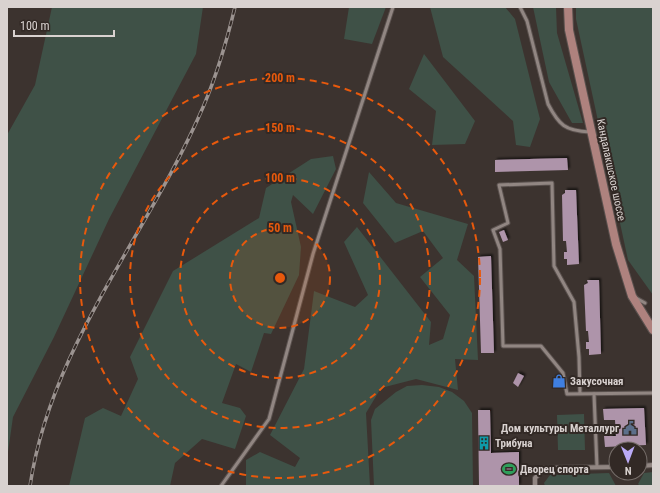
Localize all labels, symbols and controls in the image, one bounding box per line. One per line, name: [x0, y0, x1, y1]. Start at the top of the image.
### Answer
scale bar: [14, 12, 114, 38]
text: 100 m: [20, 19, 50, 33]
text: 200 m: [265, 71, 295, 85]
street label: Кандалакшское шоссе: [594, 118, 628, 222]
text: 150 m: [265, 121, 295, 135]
text: 100 m: [265, 171, 295, 185]
text: 50 m: [268, 221, 292, 235]
centre of rings: [273, 271, 287, 285]
shop icon: Закусочная: [551, 373, 567, 389]
place label: Закусочная: [570, 375, 624, 388]
public building icon: Дом культуры Металлург: [622, 420, 638, 436]
place label: Дом культуры Металлург: [501, 422, 619, 435]
building icon: Трибуна: [476, 435, 492, 451]
place label: Трибуна: [495, 437, 533, 450]
north arrow: [608, 441, 648, 481]
sports icon: Дворец спорта: [501, 461, 517, 477]
place label: Дворец спорта: [520, 463, 589, 476]
text: N: [624, 464, 632, 477]

